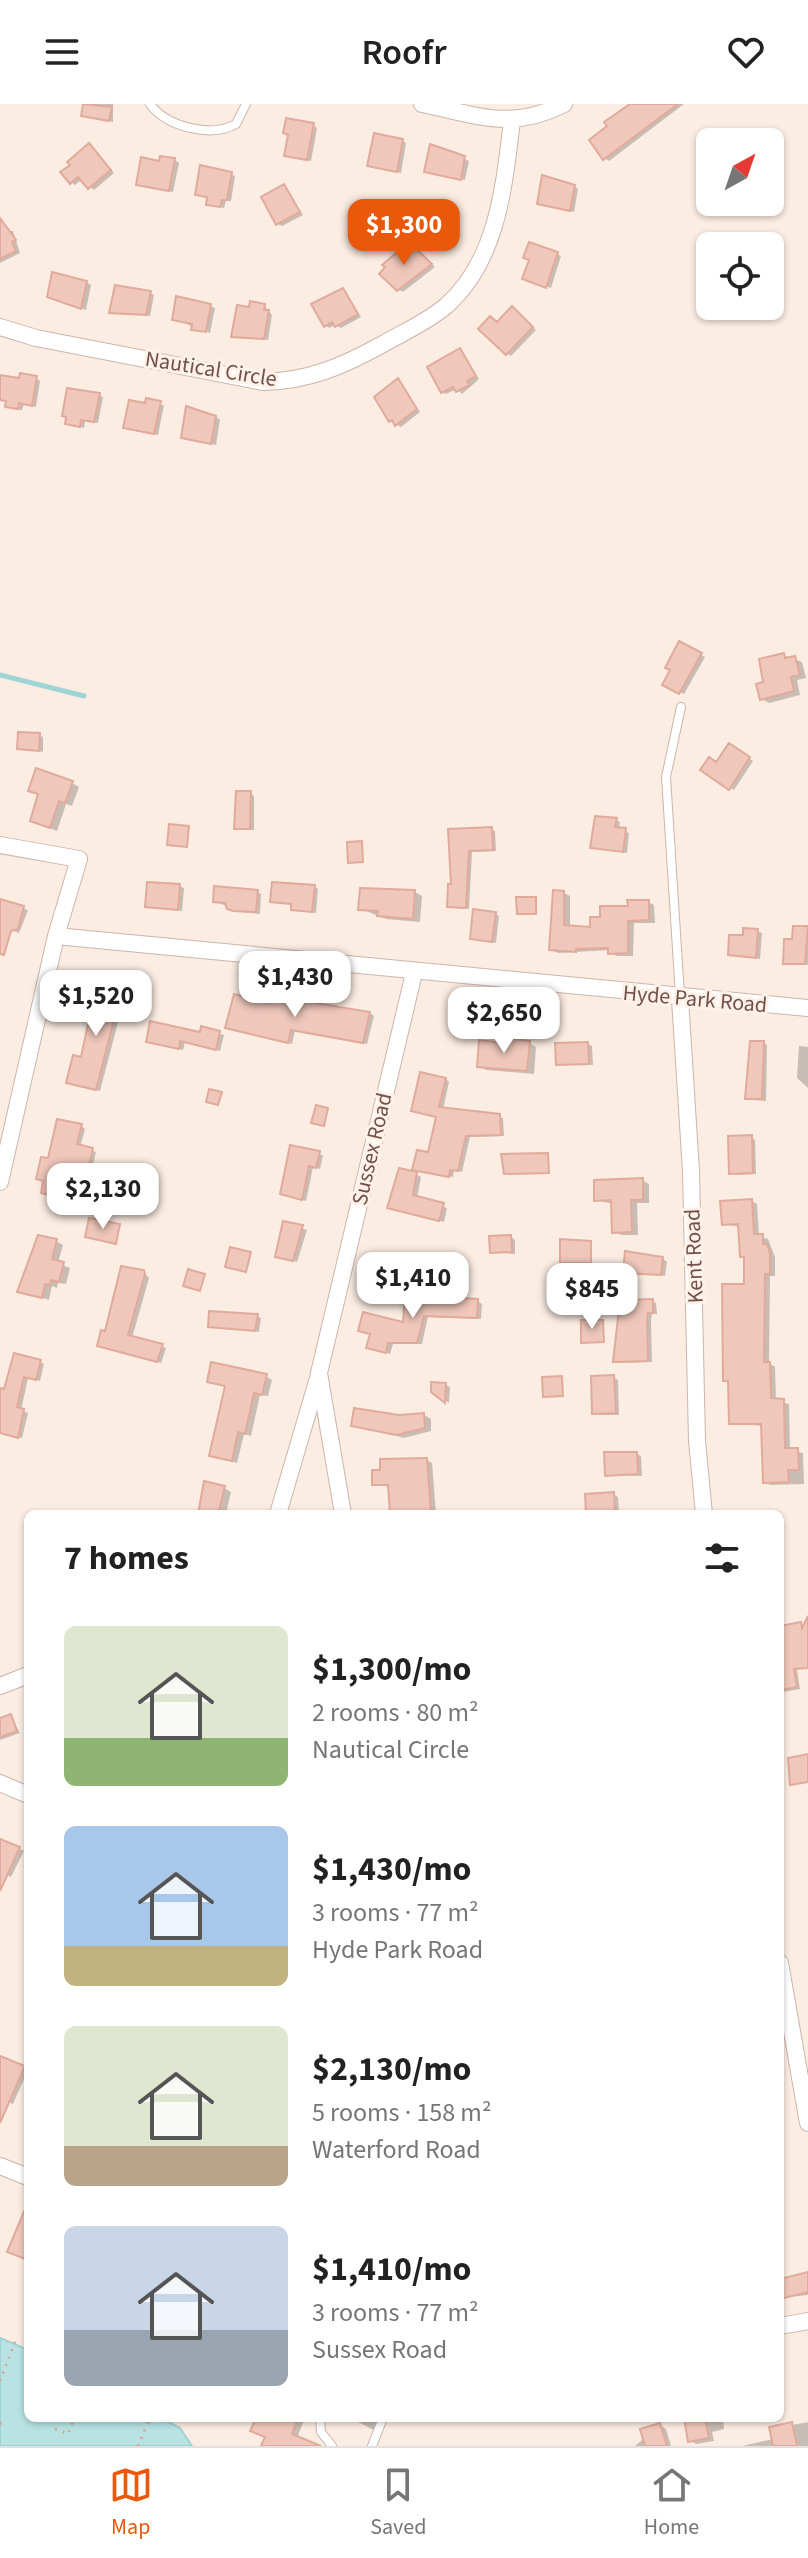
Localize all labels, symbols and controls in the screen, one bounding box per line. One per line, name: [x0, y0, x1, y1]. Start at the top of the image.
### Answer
text: Roofr: [361, 27, 447, 78]
icon: menu: [40, 30, 84, 74]
icon: heart: [724, 30, 768, 74]
north arrow: [696, 128, 784, 216]
map controls: [696, 128, 784, 320]
pin: $1,300: [339, 199, 469, 267]
text: $1,300: [366, 206, 442, 243]
button: locate: [696, 232, 784, 320]
street label: Nautical Circle: [143, 343, 279, 395]
pin: $1,430: [230, 951, 360, 1019]
text: $1,430: [257, 958, 333, 995]
pin: $1,520: [31, 970, 161, 1038]
text: $1,520: [58, 977, 134, 1014]
street label: Hyde Park Road: [621, 977, 769, 1021]
pin: $2,650: [439, 987, 569, 1055]
text: $2,650: [466, 994, 542, 1031]
street label: Sussex Road: [344, 1090, 400, 1208]
pin: $2,130: [38, 1163, 168, 1231]
text: $2,130: [65, 1170, 141, 1207]
street label: Kent Road: [676, 1208, 712, 1304]
pin: $1,410: [348, 1252, 478, 1320]
text: $1,410: [375, 1259, 451, 1296]
pin: $845: [545, 1263, 639, 1331]
text: $845: [565, 1270, 619, 1307]
text: 7 homes: [64, 1534, 189, 1583]
icon: filters: [700, 1536, 744, 1580]
text: $1,300/mo: [312, 1645, 472, 1694]
icon: home: [128, 1658, 224, 1754]
text: 2 rooms · 80 m²: [312, 1694, 479, 1731]
text: Nautical Circle: [312, 1731, 469, 1768]
text: $1,430/mo: [312, 1845, 472, 1894]
icon: home: [128, 1858, 224, 1954]
text: 3 rooms · 77 m²: [312, 1894, 479, 1931]
text: Hyde Park Road: [312, 1931, 483, 1968]
text: $2,130/mo: [312, 2045, 472, 2094]
icon: home: [128, 2058, 224, 2154]
text: 5 rooms · 158 m²: [312, 2094, 491, 2131]
text: Waterford Road: [312, 2131, 481, 2168]
text: $1,410/mo: [312, 2245, 472, 2294]
icon: home: [128, 2258, 224, 2354]
text: 3 rooms · 77 m²: [312, 2294, 479, 2331]
text: Sussex Road: [312, 2331, 447, 2368]
tab: Map: [109, 2463, 153, 2543]
tab: Saved: [370, 2463, 426, 2543]
tab: Home: [644, 2463, 699, 2543]

